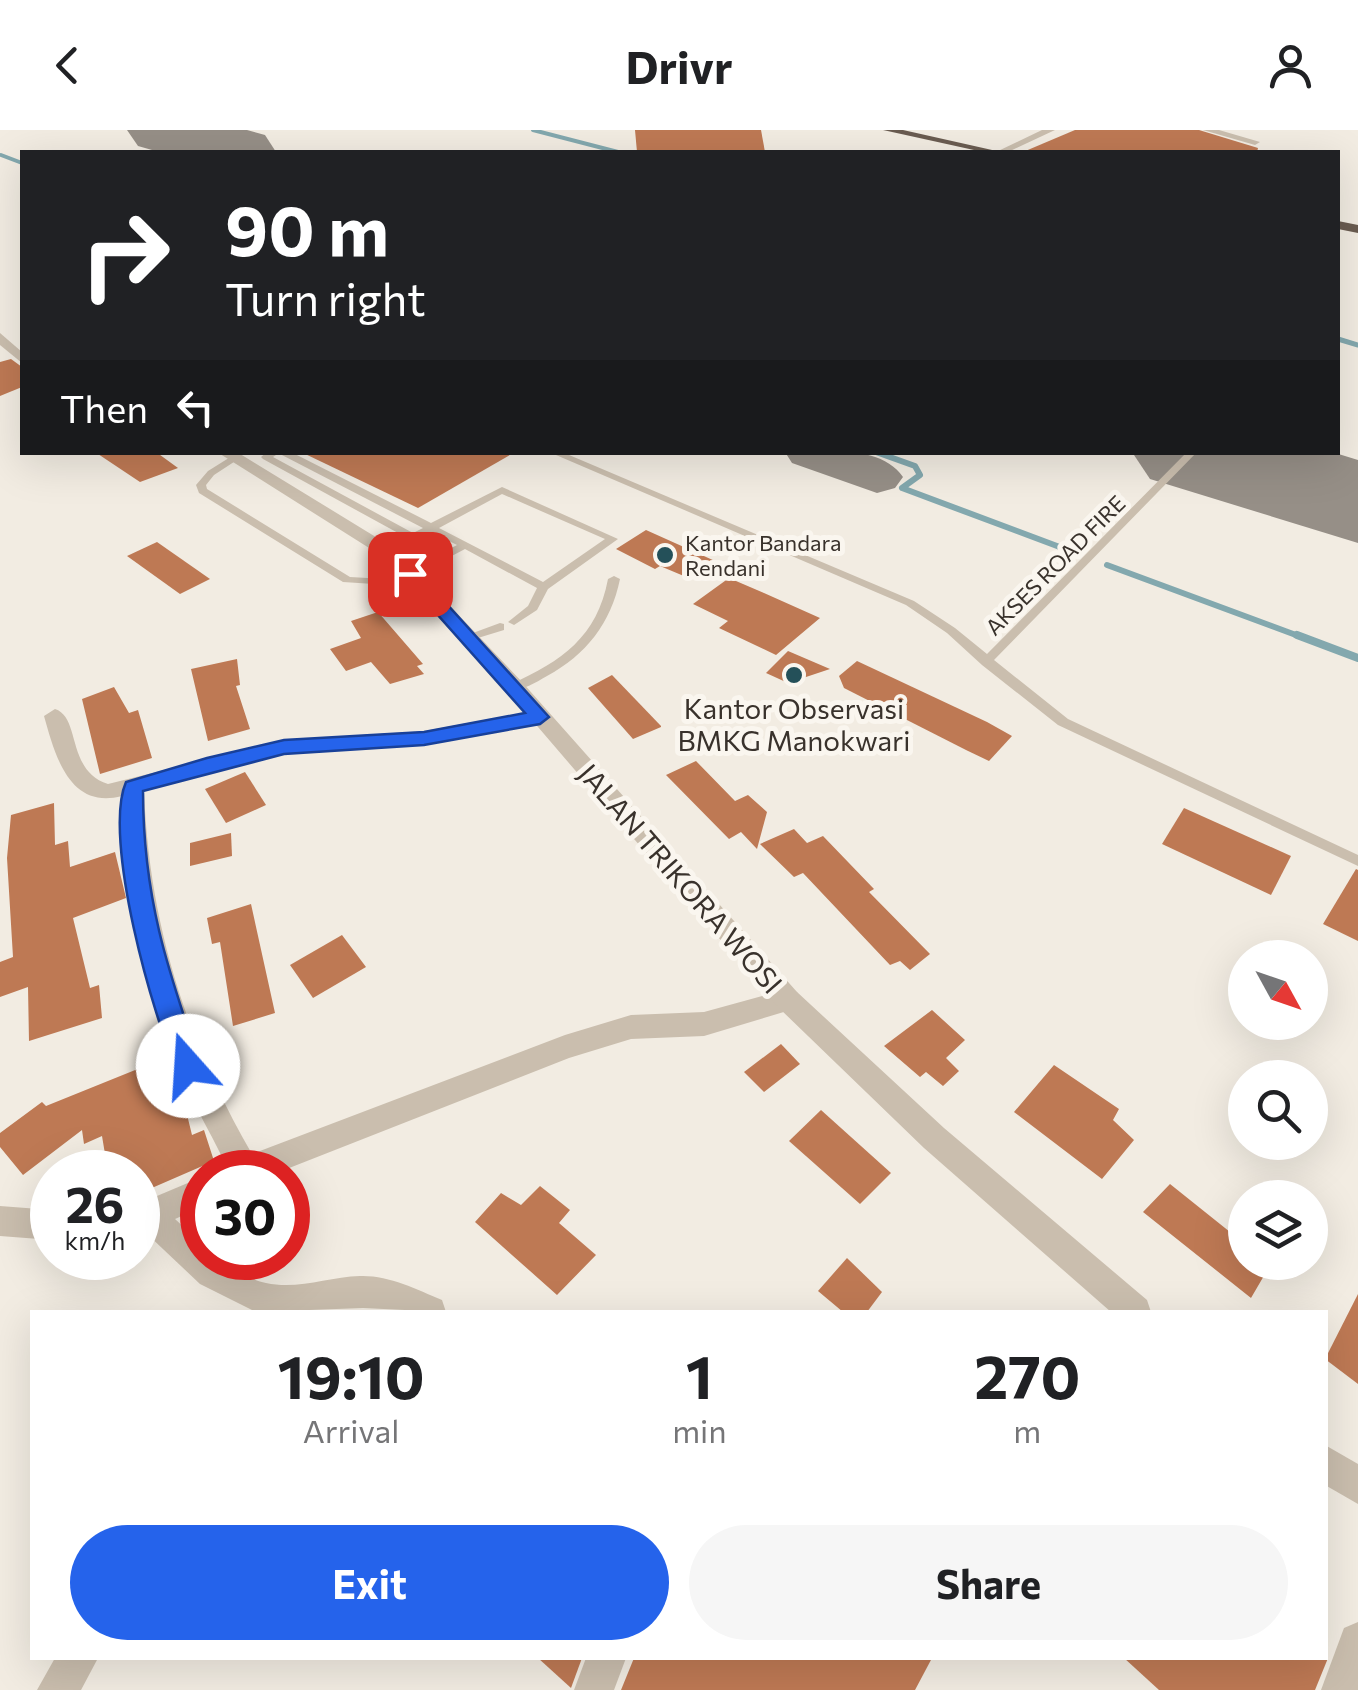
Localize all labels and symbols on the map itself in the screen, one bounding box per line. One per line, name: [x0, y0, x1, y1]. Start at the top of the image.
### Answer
street label: AKSES ROAD FIRE: [979, 489, 1131, 641]
place label: Kantor Bandara Rendani: [685, 529, 841, 581]
pin: [368, 532, 453, 617]
marker: Kantor Bandara Rendani: [654, 544, 676, 566]
marker: Kantor Observasi BMKG Manokwari: [783, 664, 805, 686]
place label: Kantor Observasi BMKG Manokwari: [678, 691, 910, 757]
street label: JALAN TRIKORA WOSI: [572, 756, 790, 1000]
north arrow: [1228, 940, 1328, 1040]
position arrow: [136, 1014, 240, 1118]
speed limit sign: 30: [180, 1150, 310, 1280]

